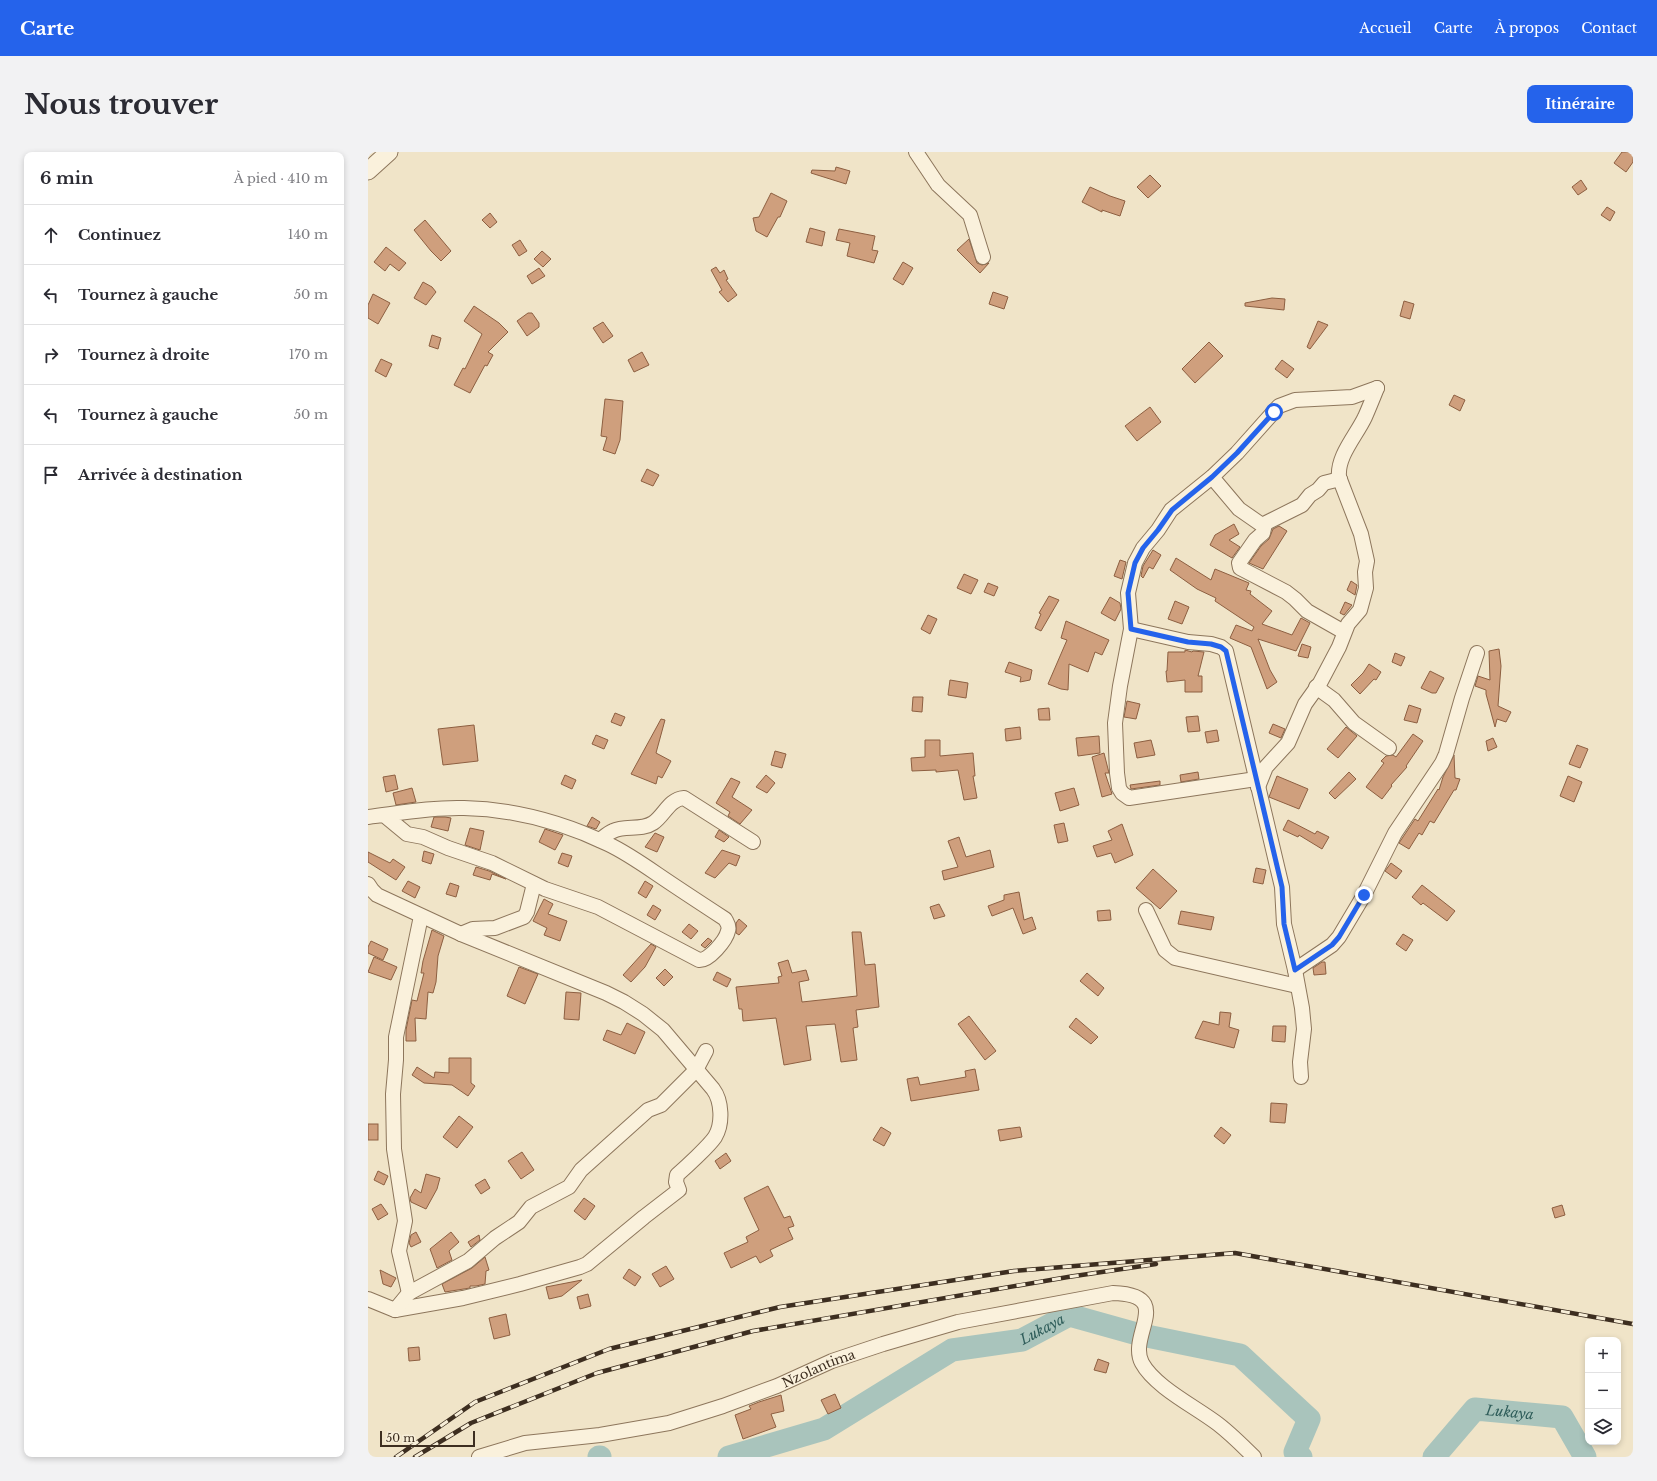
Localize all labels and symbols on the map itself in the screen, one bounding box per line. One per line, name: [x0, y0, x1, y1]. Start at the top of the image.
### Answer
route start: [1265, 403, 1283, 421]
route end: [1355, 886, 1373, 904]
water label: Lukaya: [1016, 1310, 1068, 1349]
street label: Nzolantima: [779, 1346, 858, 1392]
water label: Lukaya: [1484, 1401, 1535, 1423]
scale bar: [380, 1429, 475, 1448]

